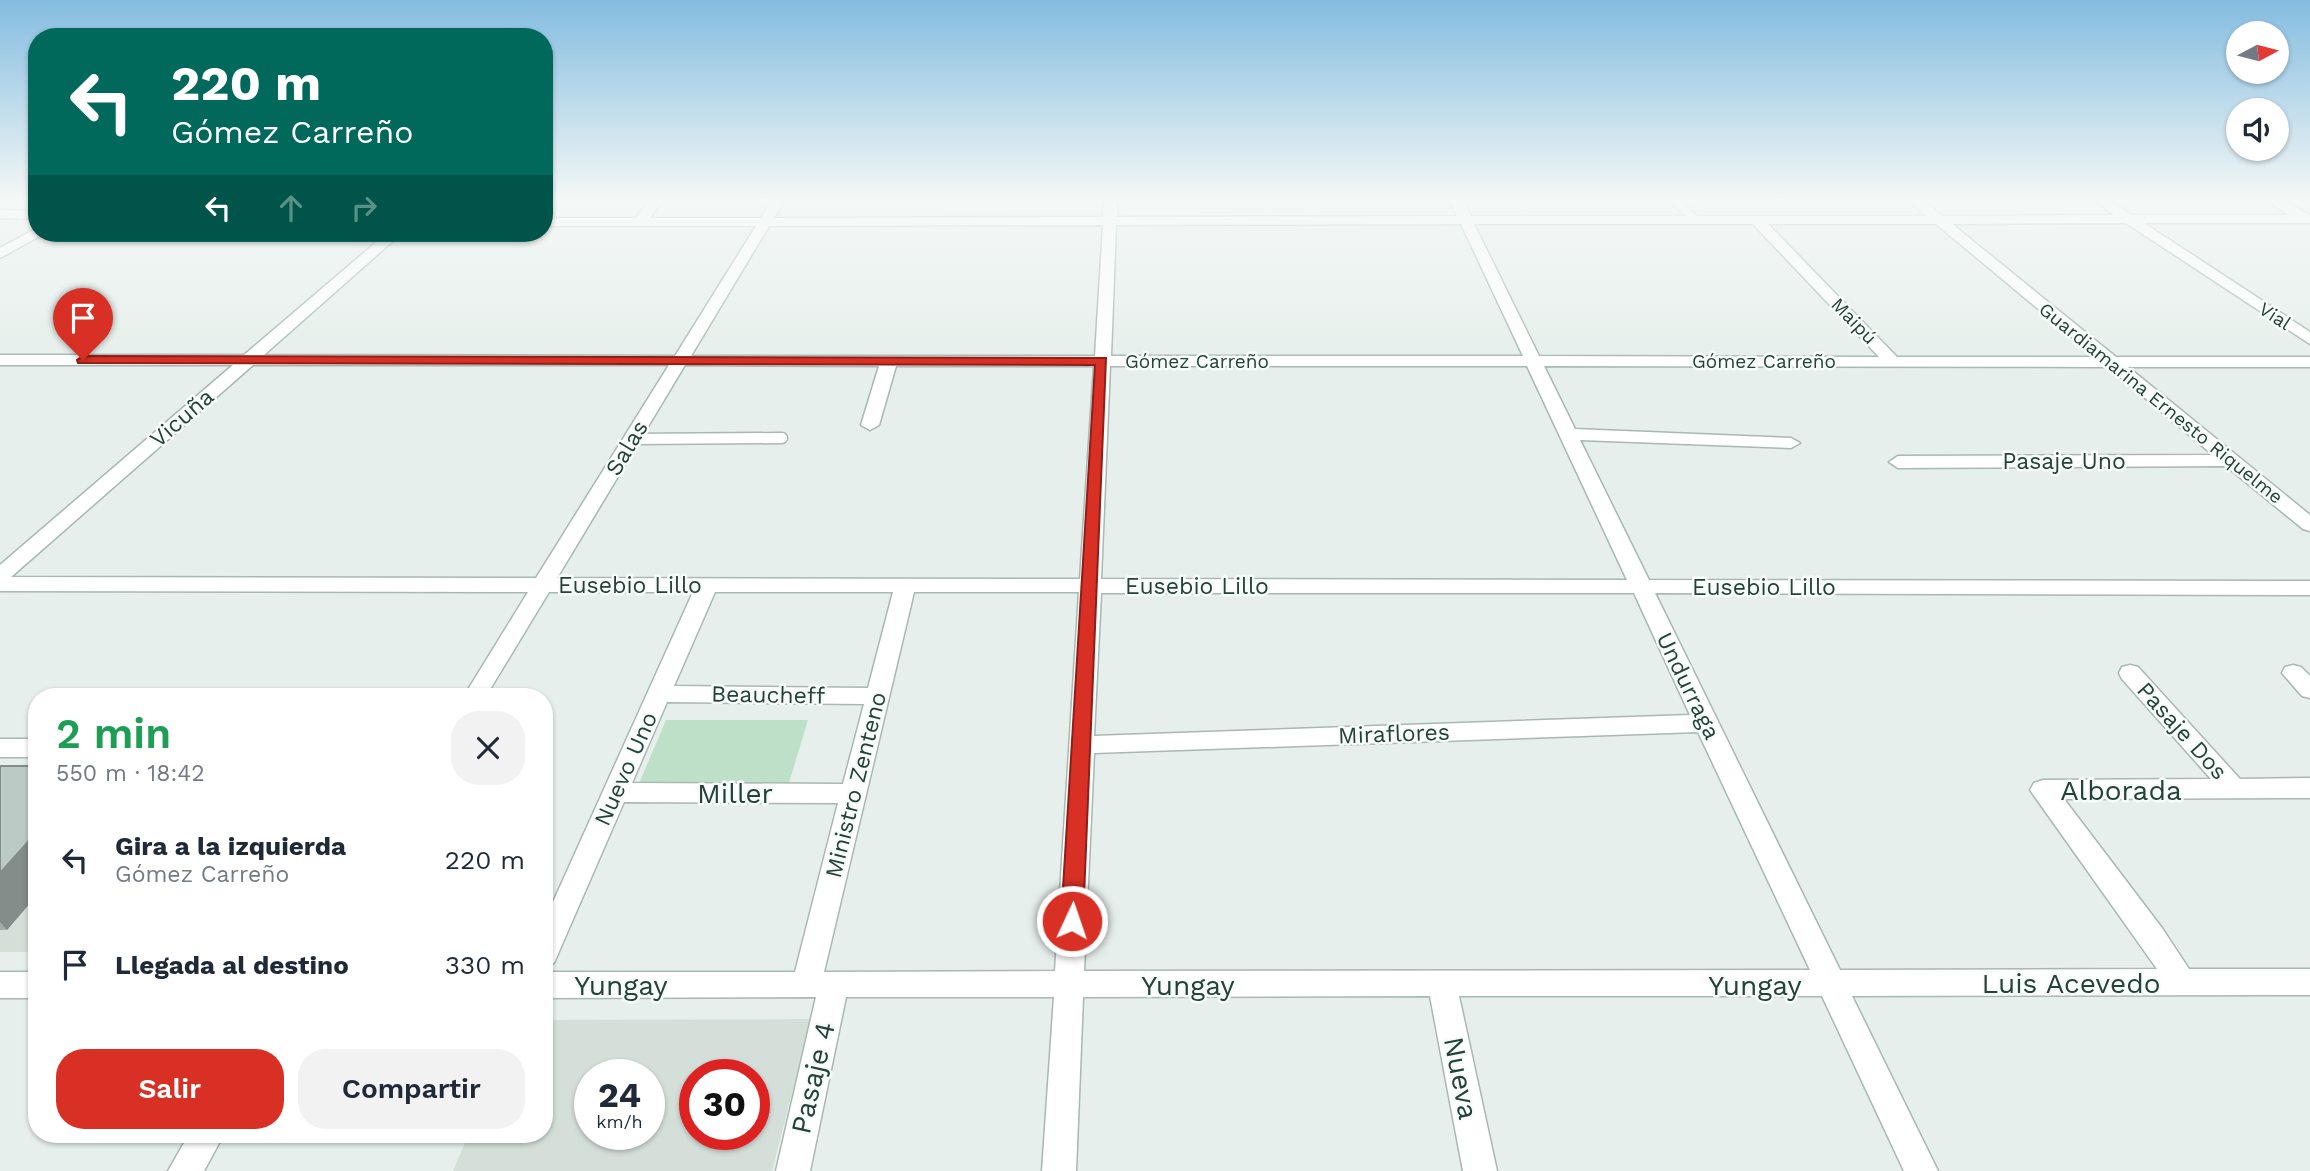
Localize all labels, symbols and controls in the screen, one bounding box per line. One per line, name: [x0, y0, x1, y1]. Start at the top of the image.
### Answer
north arrow: [2226, 21, 2289, 84]
map controls: [2226, 21, 2289, 161]
text: 220 m: [171, 54, 321, 112]
icon: left: [56, 56, 147, 147]
button: sound: [2226, 98, 2289, 161]
text: Gómez Carreño: [171, 113, 413, 151]
icon: left: [199, 189, 237, 227]
icon: ahead: [272, 189, 310, 227]
icon: right: [345, 189, 383, 227]
pin: [53, 288, 113, 360]
street label: Maipú: [1826, 293, 1882, 349]
street label: Guardiamarina Ernesto Riquelme: [2034, 297, 2288, 509]
street label: Vial: [2255, 297, 2296, 335]
icon: arrive: [64, 299, 102, 337]
street label: Gómez Carreño: [1125, 350, 1269, 373]
street label: Gómez Carreño: [1692, 350, 1836, 373]
street label: Vicuña: [145, 383, 219, 453]
street label: Salas: [600, 415, 654, 481]
street label: Pasaje Uno: [2002, 448, 2126, 475]
street label: Eusebio Lillo: [558, 572, 702, 599]
street label: Eusebio Lillo: [1125, 573, 1269, 600]
street label: Eusebio Lillo: [1692, 574, 1836, 601]
street label: Undurraga: [1650, 628, 1726, 744]
street label: Pasaje Dos: [2131, 677, 2233, 785]
street label: Beaucheff: [711, 681, 825, 709]
street label: Ministro Zenteno: [820, 689, 892, 881]
street label: Nuevo Uno: [589, 708, 663, 830]
text: 2 min: [56, 709, 171, 758]
button: close: [451, 711, 525, 785]
street label: Miraflores: [1338, 719, 1450, 749]
text: 550 m · 18:42: [56, 760, 205, 787]
street label: Alborada: [2060, 774, 2182, 807]
street label: Miller: [697, 777, 773, 810]
text: Gira a la izquierda: [115, 831, 346, 861]
icon: left: [56, 841, 94, 879]
text: 220 m: [445, 845, 525, 875]
text: Gómez Carreño: [115, 861, 289, 888]
position arrow: [1035, 884, 1109, 958]
icon: arrive: [56, 946, 94, 984]
text: Llegada al destino: [115, 950, 349, 980]
text: 330 m: [445, 950, 525, 980]
street label: Luis Acevedo: [1981, 967, 2161, 1000]
street label: Yungay: [574, 969, 668, 1002]
street label: Yungay: [1141, 969, 1235, 1002]
street label: Yungay: [1708, 969, 1802, 1002]
street label: Pasaje 4: [784, 1019, 842, 1137]
street label: Nueva: [1437, 1034, 1485, 1122]
button: Salir: [56, 1049, 284, 1129]
button: Compartir: [298, 1049, 525, 1129]
speed limit sign: 30: [679, 1059, 770, 1150]
text: 24: [598, 1074, 641, 1116]
text: km/h: [596, 1111, 643, 1132]

